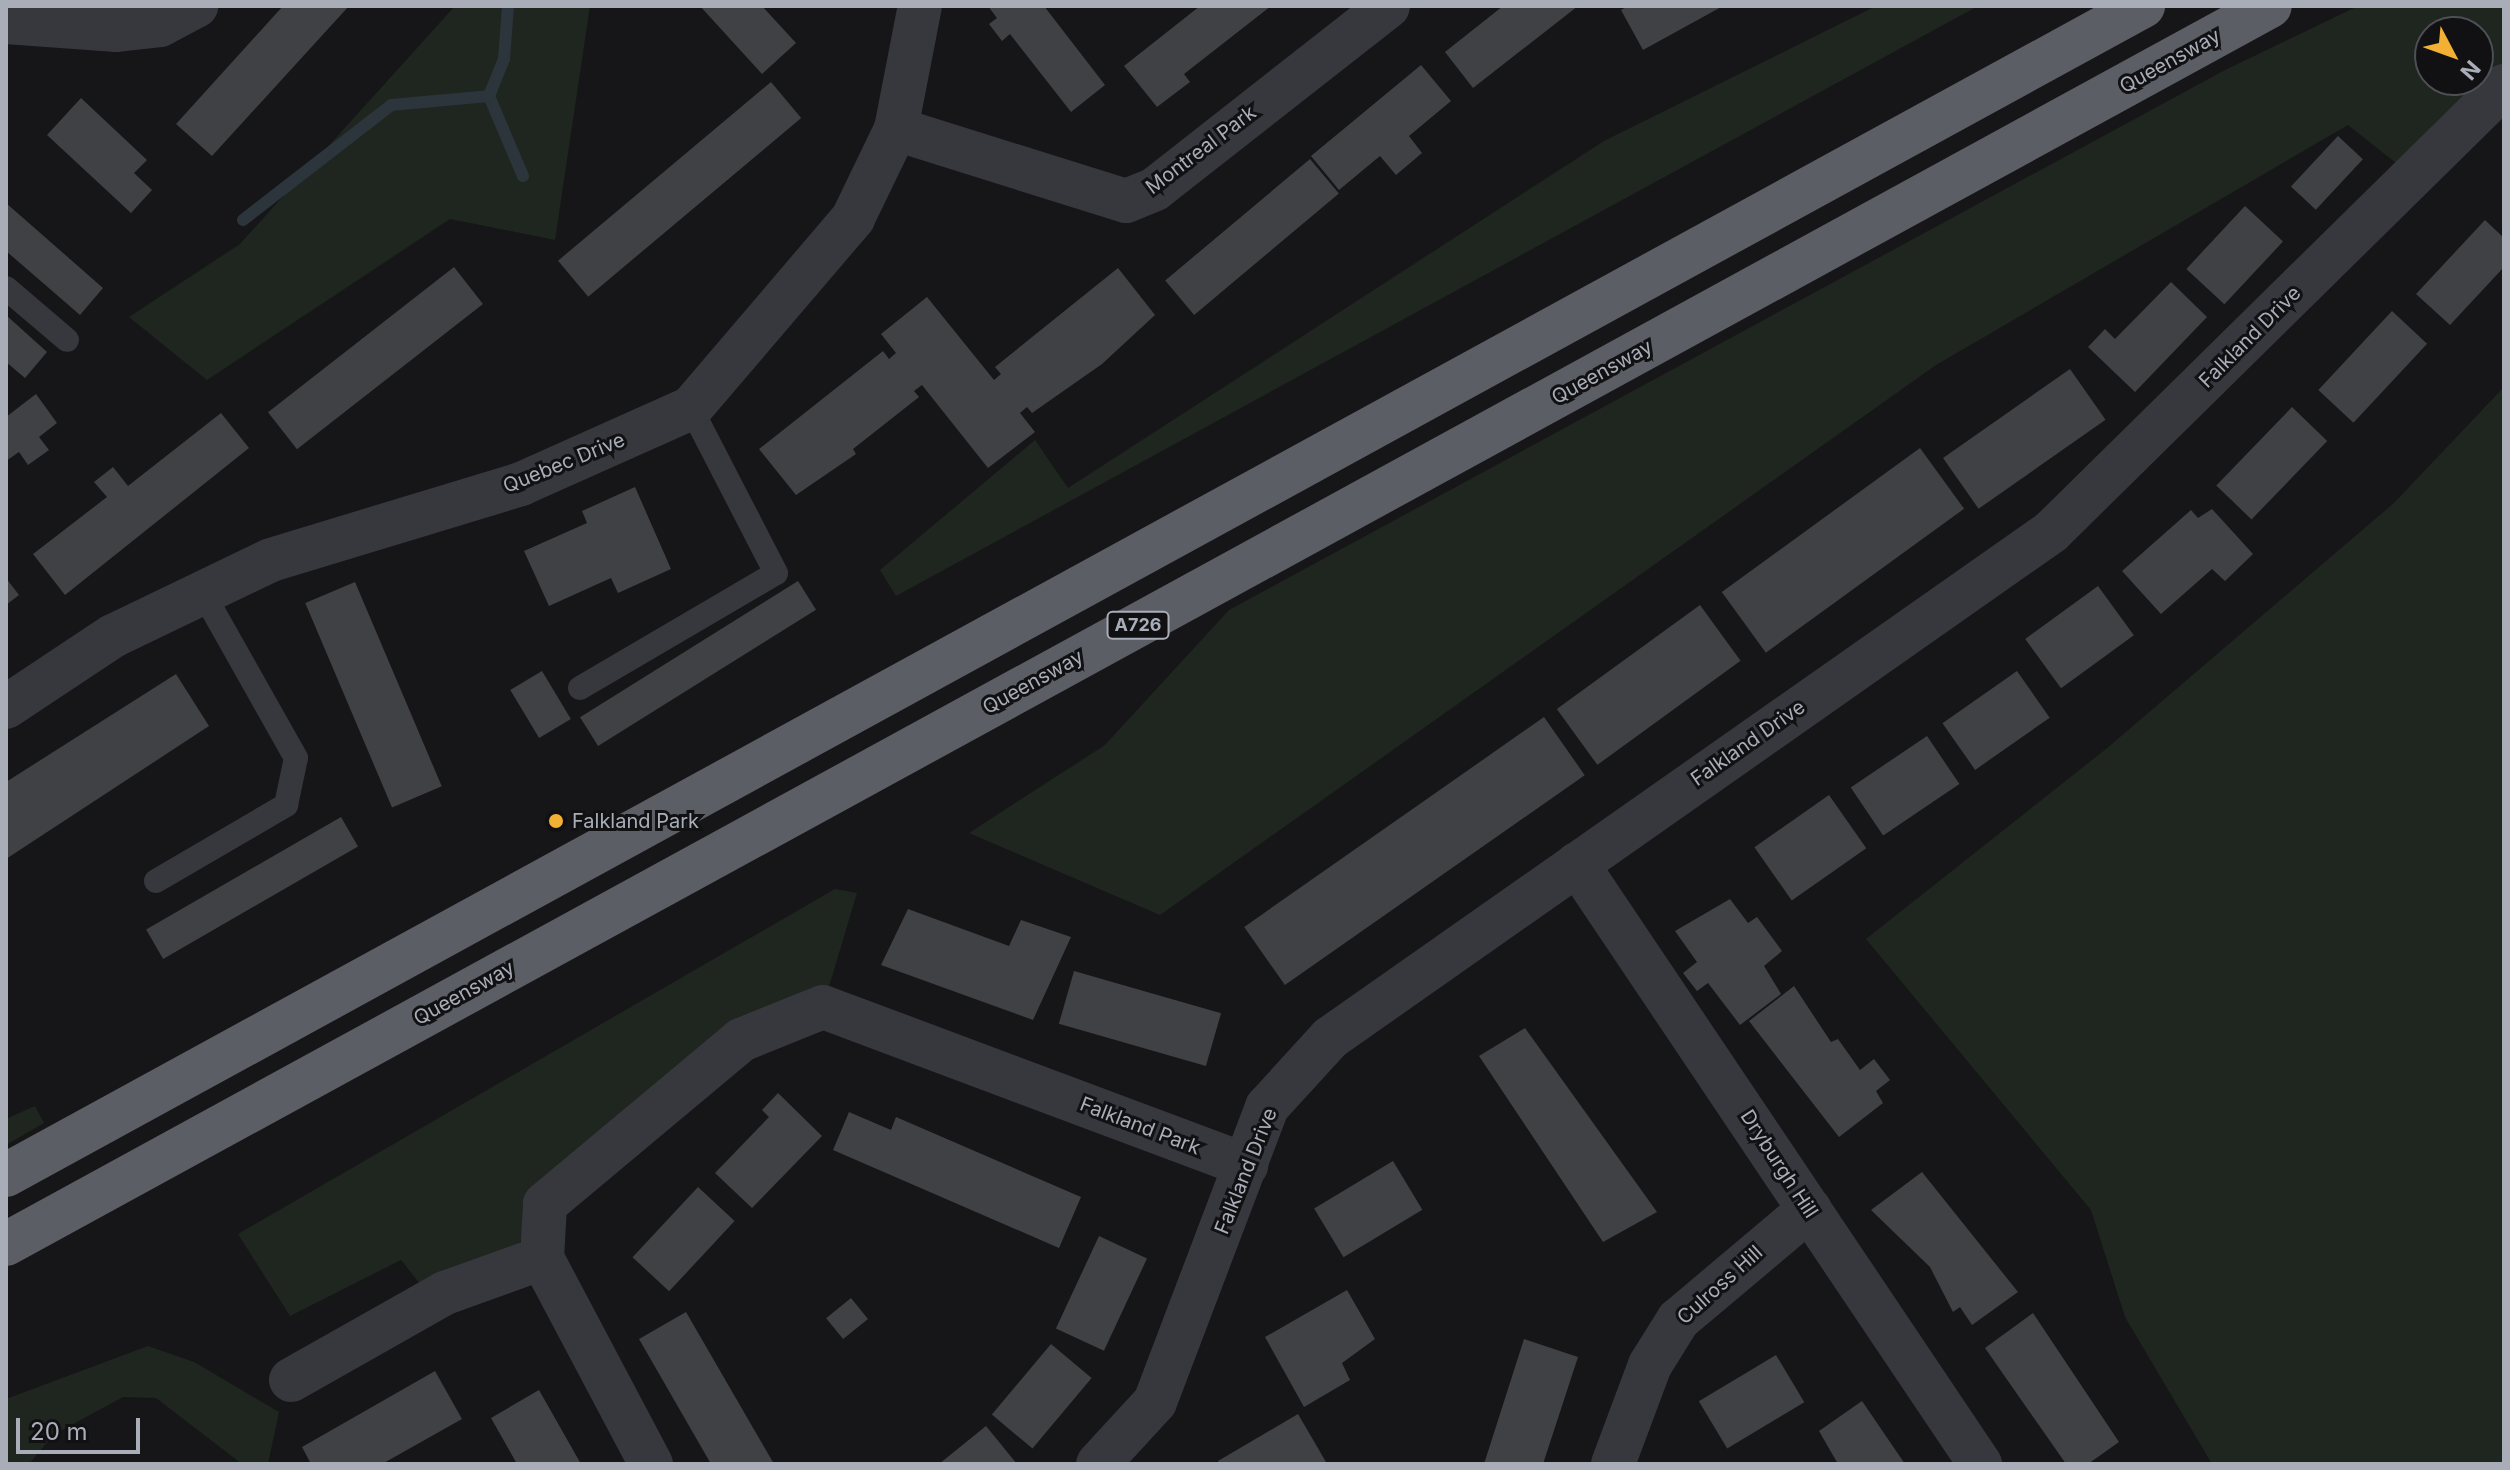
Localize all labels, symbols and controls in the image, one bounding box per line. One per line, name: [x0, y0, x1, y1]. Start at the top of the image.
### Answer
north arrow: [2414, 16, 2494, 96]
street label: Queensway: [2115, 24, 2225, 98]
text: N: [2455, 56, 2486, 85]
street label: Montreal Park: [1141, 101, 1261, 199]
street label: Falkland Drive: [2194, 281, 2306, 393]
street label: Queensway: [1547, 335, 1657, 409]
street label: Quebec Drive: [500, 428, 628, 498]
road number: A726: [1106, 611, 1170, 639]
street label: Queensway: [978, 645, 1088, 719]
street label: Falkland Drive: [1686, 695, 1810, 791]
place label: Falkland Park: [572, 809, 699, 833]
marker: Falkland Park: [547, 812, 565, 830]
street label: Queensway: [409, 956, 519, 1030]
street label: Falkland Park: [1076, 1092, 1204, 1160]
street label: Falkland Drive: [1210, 1104, 1282, 1238]
street label: Dryburgh Hill: [1735, 1105, 1823, 1223]
street label: Culross Hill: [1672, 1240, 1768, 1330]
scale bar: [20, 1402, 144, 1452]
text: 20 m: [30, 1417, 88, 1446]

